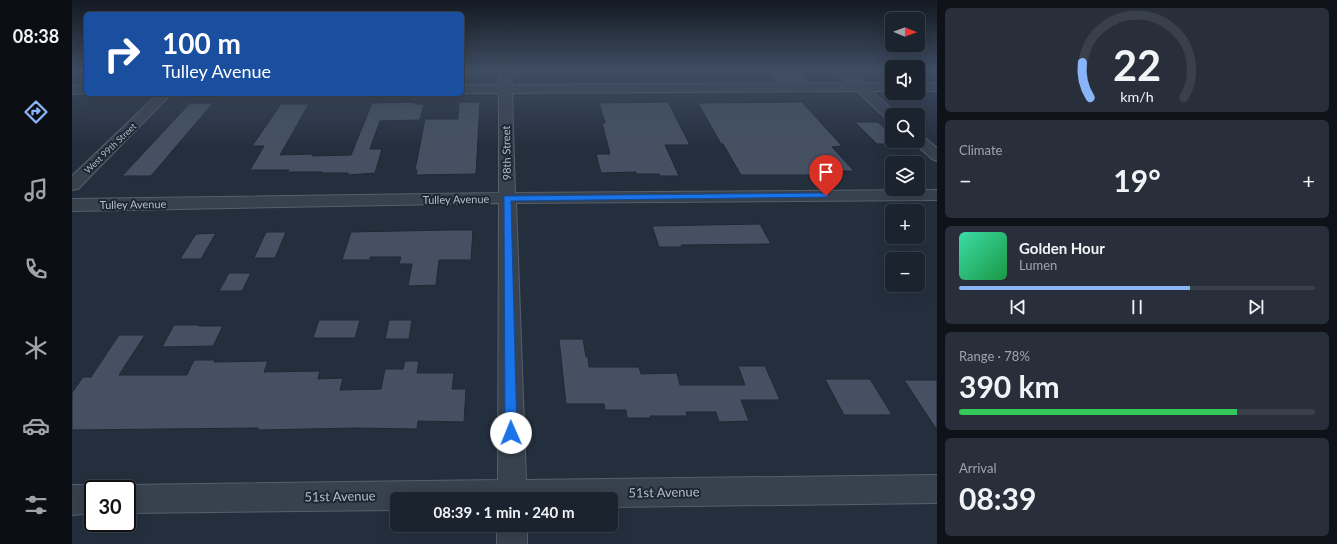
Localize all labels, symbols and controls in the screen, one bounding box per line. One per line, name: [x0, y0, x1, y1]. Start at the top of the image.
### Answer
north arrow: [885, 12, 925, 52]
map controls: [885, 12, 925, 292]
text: 08:38: [13, 25, 59, 47]
text: 100 m: [162, 26, 241, 60]
icon: right: [96, 28, 148, 80]
text: 22: [1113, 40, 1161, 90]
text: Tulley Avenue: [162, 60, 271, 82]
button: sound: [885, 60, 925, 100]
text: km/h: [1120, 88, 1154, 105]
icon: directions: [22, 98, 50, 126]
button: search: [885, 108, 925, 148]
street label: West 99th Street: [82, 120, 139, 175]
street label: 98th Street: [499, 126, 513, 180]
text: Climate: [959, 142, 1002, 158]
pin: [809, 155, 843, 196]
button: layers: [885, 156, 925, 196]
icon: arrive: [815, 161, 837, 183]
text: 19°: [1113, 162, 1161, 198]
text: −: [959, 167, 972, 194]
text: +: [1302, 167, 1315, 194]
icon: music: [22, 176, 50, 204]
street label: Tulley Avenue: [423, 192, 490, 206]
street label: Tulley Avenue: [100, 197, 167, 211]
button: +: [885, 204, 925, 244]
text: Golden Hour: [1019, 239, 1105, 257]
button: −: [885, 252, 925, 292]
icon: phone: [22, 255, 50, 283]
text: Lumen: [1019, 257, 1057, 273]
icon: previous: [1007, 296, 1029, 318]
icon: pause: [1126, 296, 1148, 318]
icon: next: [1245, 296, 1267, 318]
icon: climate: [22, 334, 50, 362]
text: Range · 78%: [959, 348, 1030, 364]
text: 390 km: [959, 368, 1060, 404]
icon: car: [22, 412, 50, 440]
position arrow: [490, 412, 532, 454]
text: Arrival: [959, 460, 996, 476]
speed limit sign: 30: [84, 480, 136, 532]
text: 08:39: [959, 480, 1036, 516]
street label: 51st Avenue: [628, 483, 700, 501]
street label: 51st Avenue: [304, 487, 376, 505]
icon: filters: [22, 491, 50, 519]
text: 08:39 · 1 min · 240 m: [434, 503, 574, 521]

